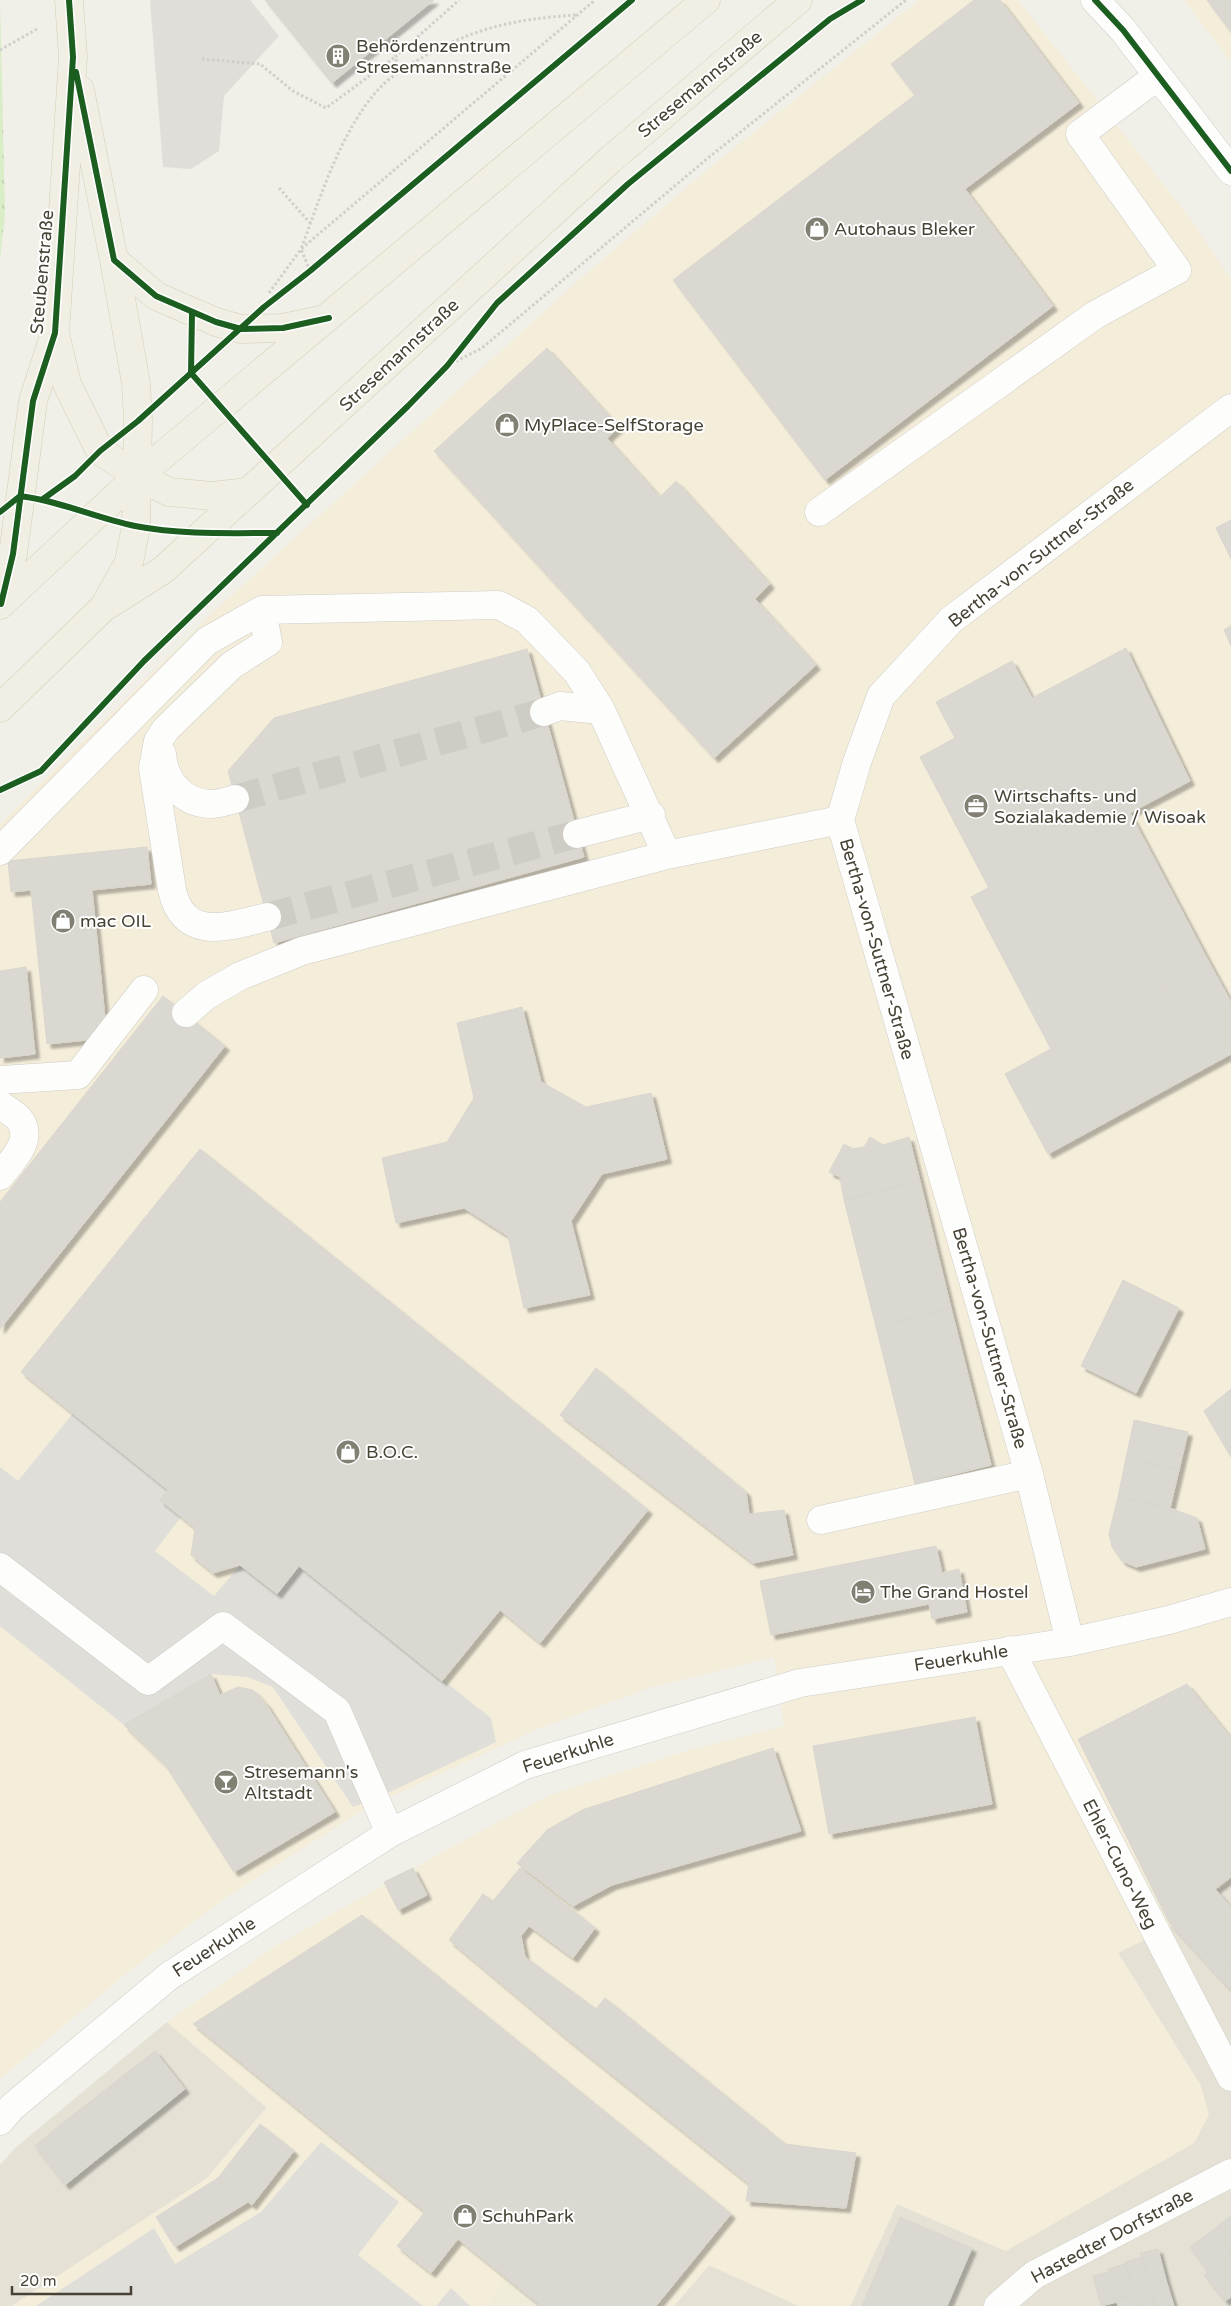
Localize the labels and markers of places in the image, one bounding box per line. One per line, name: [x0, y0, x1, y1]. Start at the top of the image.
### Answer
place label: Behördenzentrum Stresemannstraße: [356, 35, 511, 78]
building icon: Behördenzentrum Stresemannstraße: [325, 43, 351, 69]
shop icon: Autohaus Bleker: [804, 216, 830, 242]
place label: Autohaus Bleker: [834, 218, 975, 240]
shop icon: MyPlace-SelfStorage: [494, 412, 520, 438]
place label: MyPlace-SelfStorage: [524, 414, 704, 436]
place label: Wirtschafts- und Sozialakademie / Wisoak: [994, 785, 1206, 828]
office icon: Wirtschafts- und Sozialakademie / Wisoak: [963, 793, 989, 819]
shop icon: mac OIL: [50, 908, 76, 934]
place label: mac OIL: [80, 910, 152, 932]
shop icon: B.O.C.: [335, 1439, 361, 1465]
place label: B.O.C.: [366, 1441, 418, 1463]
hotel icon: The Grand Hostel: [850, 1579, 876, 1605]
place label: The Grand Hostel: [880, 1581, 1029, 1603]
place label: Stresemann's Altstadt: [244, 1761, 358, 1804]
bar icon: Stresemann's Altstadt: [213, 1769, 239, 1795]
shop icon: SchuhPark: [452, 2203, 478, 2229]
place label: SchuhPark: [482, 2205, 574, 2227]

